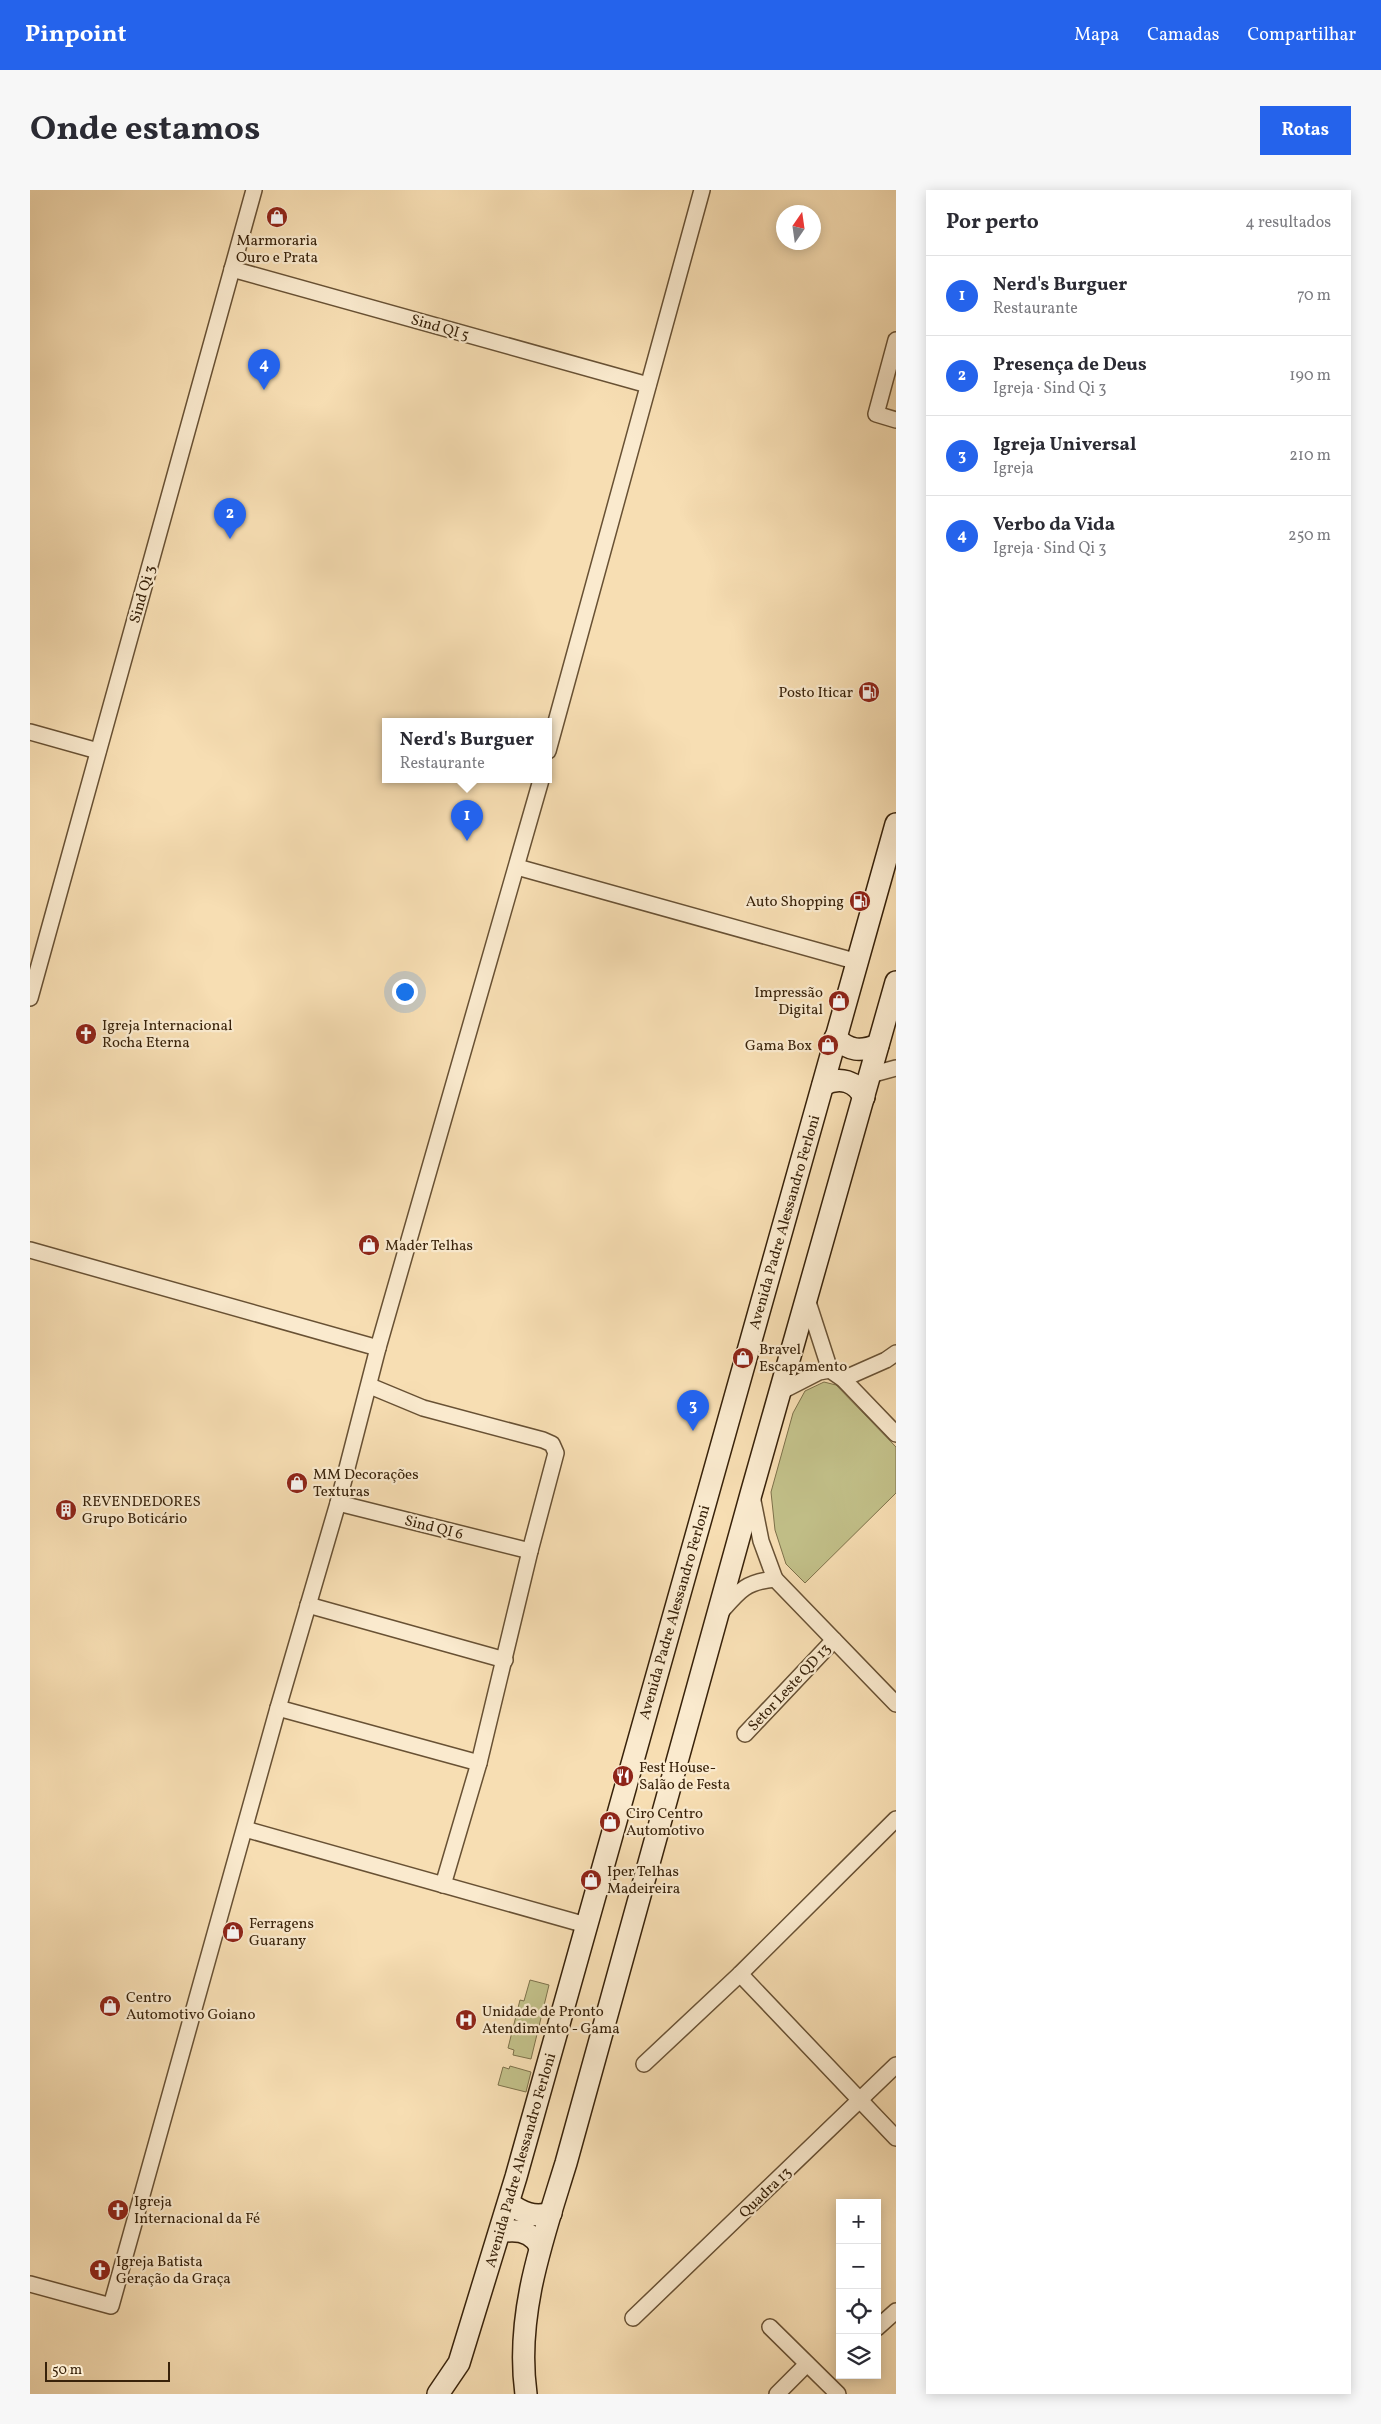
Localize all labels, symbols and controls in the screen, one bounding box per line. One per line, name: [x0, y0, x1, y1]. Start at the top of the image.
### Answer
text: Pinpoint: [25, 18, 127, 52]
text: Mapa: [1074, 23, 1119, 48]
text: Camadas: [1147, 23, 1220, 48]
text: Compartilhar: [1248, 23, 1356, 48]
text: Onde estamos: [30, 106, 260, 154]
button: Rotas: [1260, 106, 1351, 155]
shop icon: Marmoraria Ouro e Prata: [265, 205, 289, 229]
north arrow: [776, 205, 821, 250]
text: Por perto: [946, 208, 1039, 237]
text: 4 resultados: [1245, 212, 1331, 234]
place label: Marmoraria Ouro e Prata: [236, 231, 318, 269]
text: Nerd's Burguer: [993, 272, 1127, 298]
text: 1: [959, 285, 965, 307]
text: 70 m: [1297, 285, 1331, 307]
text: Restaurante: [993, 298, 1078, 320]
street label: Sind QI 5: [408, 310, 471, 347]
pin: 4: [248, 349, 280, 390]
text: Presença de Deus: [993, 352, 1147, 378]
text: 2: [958, 365, 966, 387]
text: 190 m: [1289, 365, 1331, 387]
text: Igreja · Sind Qi 3: [993, 378, 1107, 400]
text: Igreja Universal: [993, 432, 1136, 458]
text: 3: [958, 445, 966, 467]
text: 210 m: [1289, 445, 1331, 467]
text: Igreja: [993, 458, 1034, 480]
pin: 2: [214, 498, 246, 539]
text: Verbo da Vida: [993, 512, 1115, 538]
text: 4: [957, 525, 967, 547]
text: 250 m: [1288, 525, 1331, 547]
text: Igreja · Sind Qi 3: [993, 538, 1107, 560]
street label: Sind Qi 3: [125, 563, 162, 626]
fuel station icon: Posto Iticar: [857, 680, 881, 704]
place label: Posto Iticar: [779, 683, 853, 704]
popup: [382, 718, 552, 783]
text: Nerd's Burguer: [400, 727, 534, 753]
text: Restaurante: [400, 753, 485, 775]
pin: 1: [451, 800, 483, 841]
fuel station icon: Auto Shopping: [848, 889, 872, 913]
place label: Auto Shopping: [746, 892, 844, 913]
your location: [392, 979, 418, 1005]
place label: Impressão Digital: [754, 983, 823, 1021]
shop icon: Impressão Digital: [827, 989, 851, 1013]
place label: Igreja Internacional Rocha Eterna: [102, 1016, 232, 1054]
church icon: Igreja Internacional Rocha Eterna: [74, 1022, 98, 1046]
shop icon: Gama Box: [816, 1033, 840, 1057]
place label: Gama Box: [745, 1036, 812, 1057]
street label: Avenida Padre Alessandro Ferloni: [745, 1113, 826, 1332]
shop icon: Mader Telhas: [357, 1233, 381, 1257]
place label: Mader Telhas: [385, 1236, 473, 1257]
place label: Bravel Escapamento: [759, 1340, 847, 1378]
shop icon: Bravel Escapamento: [731, 1346, 755, 1370]
pin: 3: [677, 1390, 709, 1431]
place label: MM Decorações Texturas: [313, 1465, 419, 1503]
shop icon: MM Decorações Texturas: [285, 1471, 309, 1495]
place label: REVENDEDORES Grupo Boticário: [82, 1492, 201, 1530]
building icon: REVENDEDORES Grupo Boticário: [54, 1498, 78, 1522]
street label: Avenida Padre Alessandro Ferloni: [635, 1503, 716, 1722]
street label: Sind QI 6: [402, 1511, 465, 1546]
street label: Setor Leste QD 13: [744, 1639, 836, 1737]
place label: Fest House- Salão de Festa: [639, 1758, 730, 1796]
restaurant icon: Fest House- Salão de Festa: [611, 1764, 635, 1788]
place label: Ciro Centro Automotivo: [626, 1804, 705, 1842]
shop icon: Ciro Centro Automotivo: [598, 1810, 622, 1834]
place label: Iper Telhas Madeireira: [607, 1862, 680, 1900]
shop icon: Iper Telhas Madeireira: [579, 1868, 603, 1892]
place label: Ferragens Guarany: [249, 1914, 314, 1952]
shop icon: Ferragens Guarany: [221, 1920, 245, 1944]
place label: Centro Automotivo Goiano: [126, 1988, 255, 2026]
shop icon: Centro Automotivo Goiano: [98, 1994, 122, 2018]
place label: Unidade de Pronto Atendimento - Gama: [482, 2002, 620, 2040]
hospital icon: Unidade de Pronto Atendimento - Gama: [454, 2008, 478, 2032]
street label: Avenida Padre Alessandro Ferloni: [481, 2051, 562, 2270]
street label: Quadra 13: [735, 2163, 797, 2223]
place label: Igreja Internacional da Fé: [134, 2192, 260, 2230]
church icon: Igreja Internacional da Fé: [106, 2198, 130, 2222]
map controls: [836, 2199, 881, 2379]
button: +: [836, 2199, 881, 2244]
button: −: [836, 2244, 881, 2289]
place label: Igreja Batista Geração da Graça: [116, 2252, 231, 2290]
church icon: Igreja Batista Geração da Graça: [88, 2258, 112, 2282]
button: locate: [836, 2289, 881, 2334]
button: layers: [836, 2334, 881, 2379]
scale bar: [45, 2359, 170, 2382]
text: 50 m: [52, 2361, 82, 2380]

